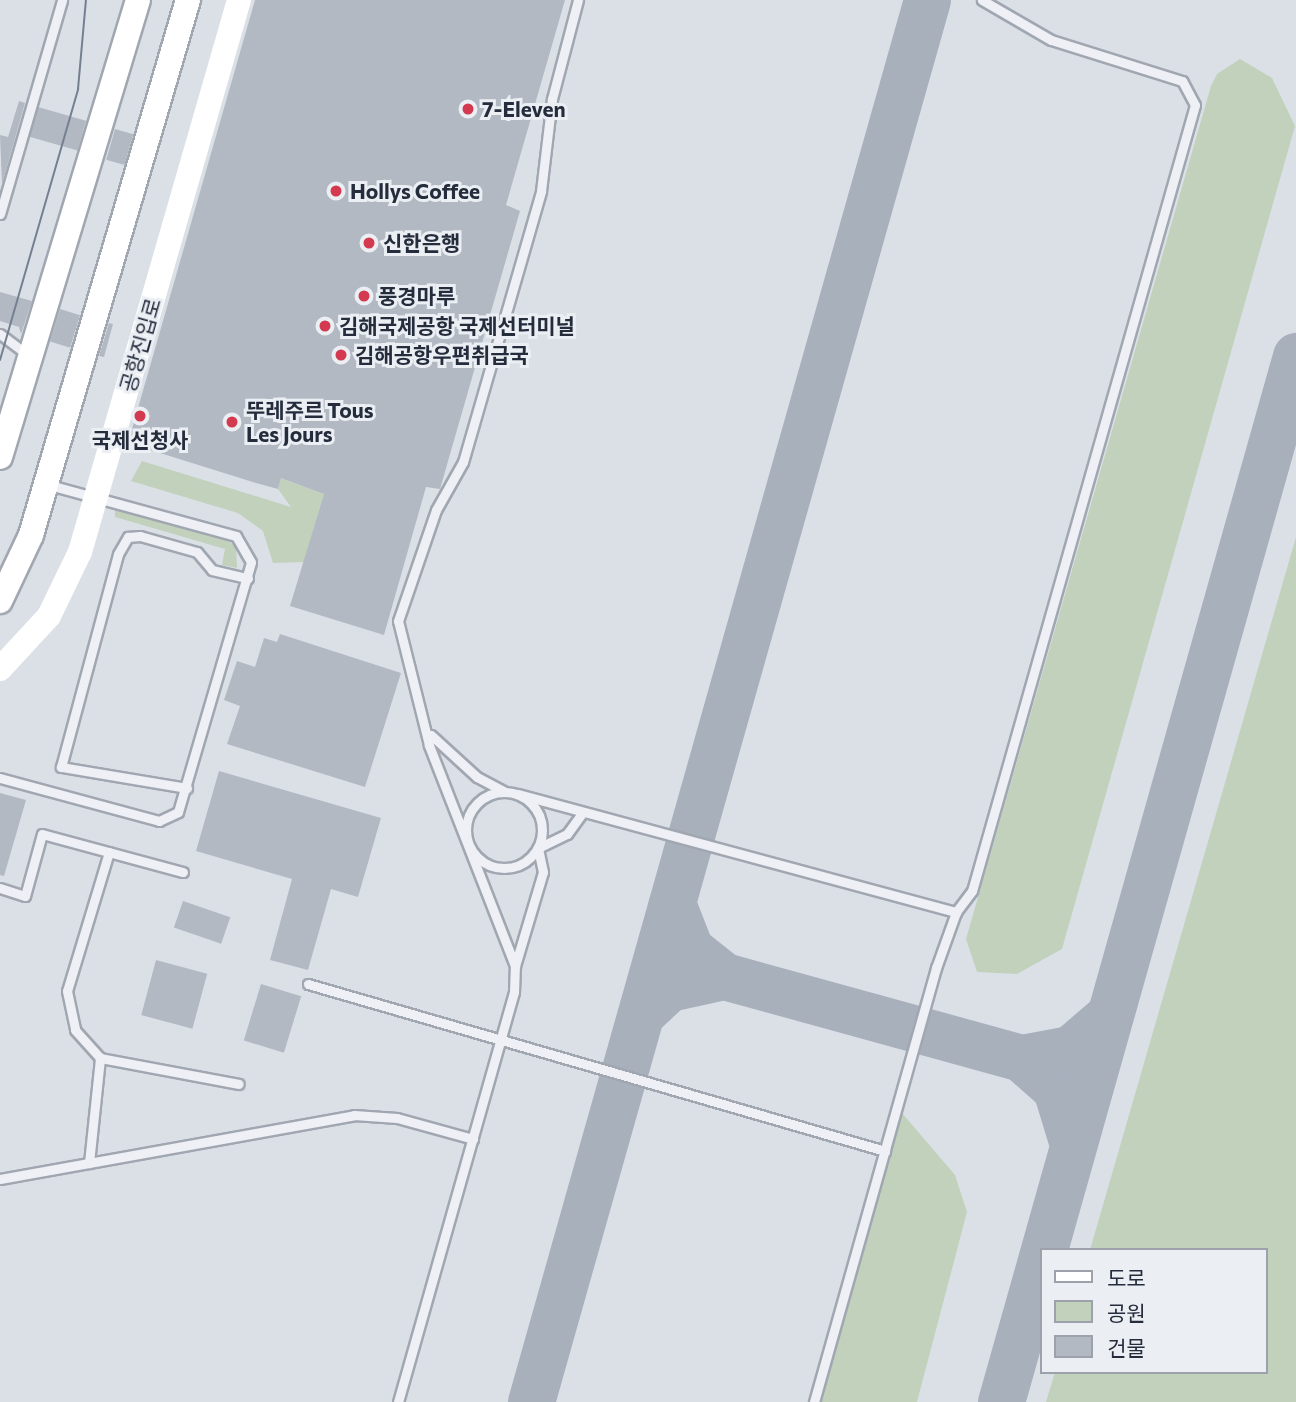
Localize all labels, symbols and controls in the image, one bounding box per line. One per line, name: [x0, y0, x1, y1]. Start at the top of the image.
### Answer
place label: 7-Eleven: [482, 96, 566, 122]
marker: 7-Eleven: [460, 101, 476, 117]
place label: Hollys Coffee: [350, 178, 480, 204]
marker: Hollys Coffee: [328, 183, 344, 199]
place label: 신한은행: [383, 230, 460, 256]
marker: 신한은행: [361, 235, 377, 251]
place label: 풍경마루: [378, 283, 455, 309]
marker: 풍경마루: [356, 288, 372, 304]
street label: 공항진입로: [115, 295, 165, 395]
place label: 김해국제공항 국제선터미널: [339, 313, 575, 339]
marker: 김해국제공항 국제선터미널: [317, 318, 333, 334]
place label: 김해공항우편취급국: [355, 342, 529, 368]
marker: 김해공항우편취급국: [333, 347, 349, 363]
place label: 뚜레주르 Tous Les Jours: [246, 397, 374, 447]
marker: 국제선청사: [132, 408, 148, 424]
marker: 뚜레주르 Tous Les Jours: [224, 414, 240, 430]
place label: 국제선청사: [92, 427, 188, 453]
legend: [1040, 1248, 1268, 1374]
text: 도로: [1107, 1265, 1146, 1290]
text: 공원: [1107, 1300, 1146, 1325]
text: 건물: [1107, 1335, 1146, 1360]

